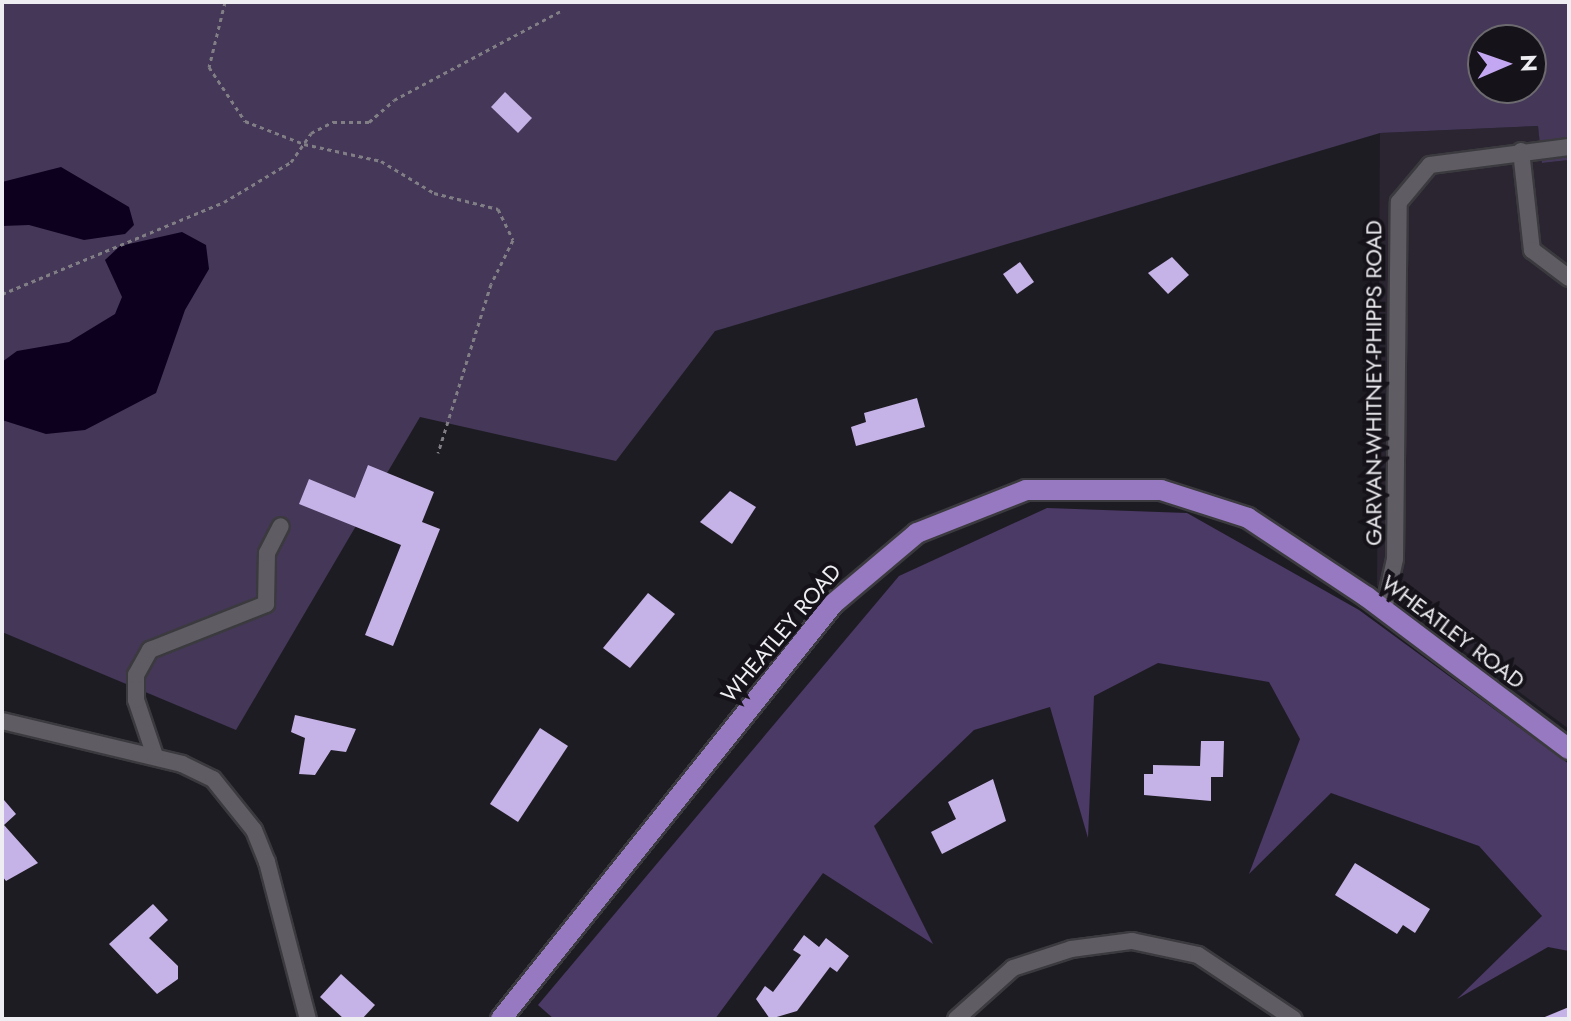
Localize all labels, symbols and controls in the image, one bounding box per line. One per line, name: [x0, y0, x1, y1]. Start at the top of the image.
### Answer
north arrow: [1467, 24, 1547, 104]
text: N: [1513, 54, 1545, 73]
street label: GARVAN-WHITNEY-PHIPPS ROAD: [1361, 220, 1387, 546]
street label: WHEATLEY ROAD: [716, 559, 846, 707]
street label: WHEATLEY ROAD: [1376, 570, 1530, 694]

